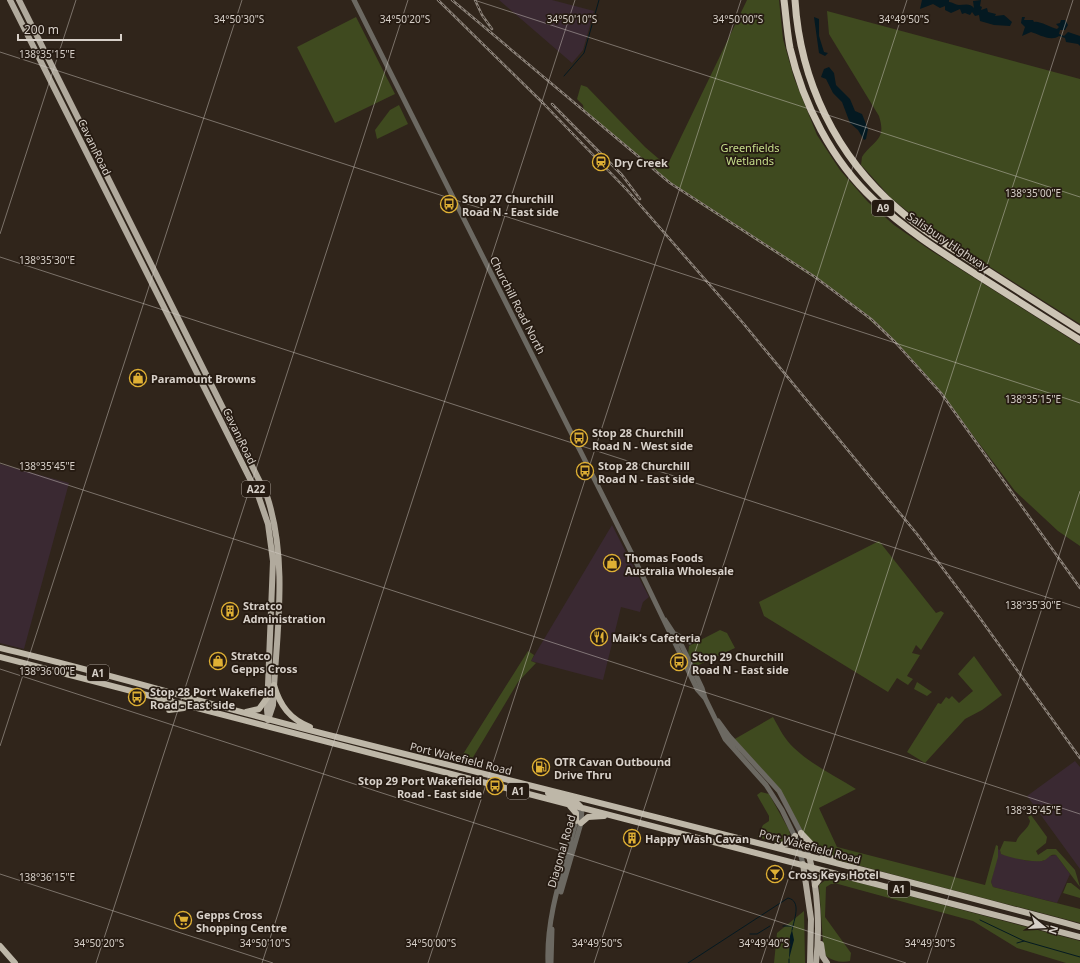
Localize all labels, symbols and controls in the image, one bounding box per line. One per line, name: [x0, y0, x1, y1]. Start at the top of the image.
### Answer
text: 34°50'30"S: [214, 12, 265, 26]
text: 34°50'20"S: [380, 12, 431, 26]
text: 34°50'10"S: [547, 12, 598, 26]
text: 34°50'00"S: [713, 12, 764, 26]
text: 34°49'50"S: [879, 12, 930, 26]
scale bar: [18, 16, 121, 42]
text: 200 m: [24, 21, 59, 38]
text: 138°35'15"E: [19, 47, 75, 61]
street label: Cavan Road: [75, 116, 115, 178]
park label: Greenfields Wetlands: [720, 140, 780, 168]
station icon: Dry Creek: [591, 152, 611, 172]
place label: Dry Creek: [614, 155, 668, 170]
text: 138°35'00"E: [1005, 186, 1061, 200]
place label: Stop 27 Churchill Road N - East side: [462, 191, 559, 219]
bus stop icon: Stop 27 Churchill Road N - East side: [439, 194, 459, 214]
road number: A9: [872, 200, 894, 216]
street label: Salisbury Highway: [905, 208, 992, 274]
text: 138°35'30"E: [19, 253, 75, 267]
street label: Churchill Road North: [487, 254, 549, 356]
shop icon: Paramount Browns: [128, 368, 148, 388]
place label: Paramount Browns: [151, 371, 256, 386]
text: 138°35'15"E: [1005, 392, 1061, 406]
street label: Cavan Road: [220, 405, 260, 467]
place label: Stop 28 Churchill Road N - West side: [592, 425, 694, 453]
bus stop icon: Stop 28 Churchill Road N - West side: [569, 428, 589, 448]
place label: Stop 28 Churchill Road N - East side: [598, 458, 695, 486]
text: 138°35'45"E: [19, 459, 75, 473]
bus stop icon: Stop 28 Churchill Road N - East side: [575, 461, 595, 481]
road number: A22: [242, 481, 270, 497]
place label: Thomas Foods Australia Wholesale: [625, 550, 734, 578]
shop icon: Thomas Foods Australia Wholesale: [602, 553, 622, 573]
place label: Stratco Administration: [243, 598, 326, 626]
text: 138°35'30"E: [1005, 598, 1061, 612]
building icon: Stratco Administration: [220, 601, 240, 621]
restaurant icon: Maik's Cafeteria: [589, 627, 609, 647]
place label: Maik's Cafeteria: [612, 630, 701, 645]
place label: Stratco Gepps Cross: [231, 648, 298, 676]
place label: Stop 29 Churchill Road N - East side: [692, 649, 789, 677]
shop icon: Stratco Gepps Cross: [208, 651, 228, 671]
bus stop icon: Stop 29 Churchill Road N - East side: [669, 652, 689, 672]
text: 138°36'00"E: [19, 664, 75, 678]
road number: A1: [87, 665, 109, 681]
place label: Stop 28 Port Wakefield Road - East side: [150, 684, 274, 712]
bus stop icon: Stop 28 Port Wakefield Road - East side: [127, 687, 147, 707]
street label: Port Wakefield Road: [408, 738, 514, 778]
place label: OTR Cavan Outbound Drive Thru: [554, 754, 671, 782]
fuel station icon: OTR Cavan Outbound Drive Thru: [531, 757, 551, 777]
place label: Stop 29 Port Wakefield Road - East side: [358, 773, 482, 801]
bus stop icon: Stop 29 Port Wakefield Road - East side: [485, 776, 505, 796]
road number: A1: [507, 783, 529, 799]
text: 138°35'45"E: [1005, 803, 1061, 817]
street label: Diagonal Road: [543, 813, 579, 889]
street label: Port Wakefield Road: [758, 825, 862, 867]
building icon: Happy Wash Cavan: [622, 828, 642, 848]
place label: Happy Wash Cavan: [645, 831, 749, 846]
bar icon: Cross Keys Hotel: [765, 864, 785, 884]
place label: Cross Keys Hotel: [788, 867, 879, 882]
text: 138°36'15"E: [19, 870, 75, 884]
road number: A1: [888, 881, 910, 897]
place label: Gepps Cross Shopping Centre: [196, 907, 287, 935]
north arrow: [1024, 907, 1064, 947]
supermarket icon: Gepps Cross Shopping Centre: [173, 910, 193, 930]
text: N: [1045, 924, 1063, 937]
text: 34°50'20"S: [74, 936, 125, 950]
text: 34°50'10"S: [240, 936, 291, 950]
text: 34°50'00"S: [406, 936, 457, 950]
text: 34°49'50"S: [572, 936, 623, 950]
text: 34°49'40"S: [739, 936, 790, 950]
text: 34°49'30"S: [905, 936, 956, 950]

